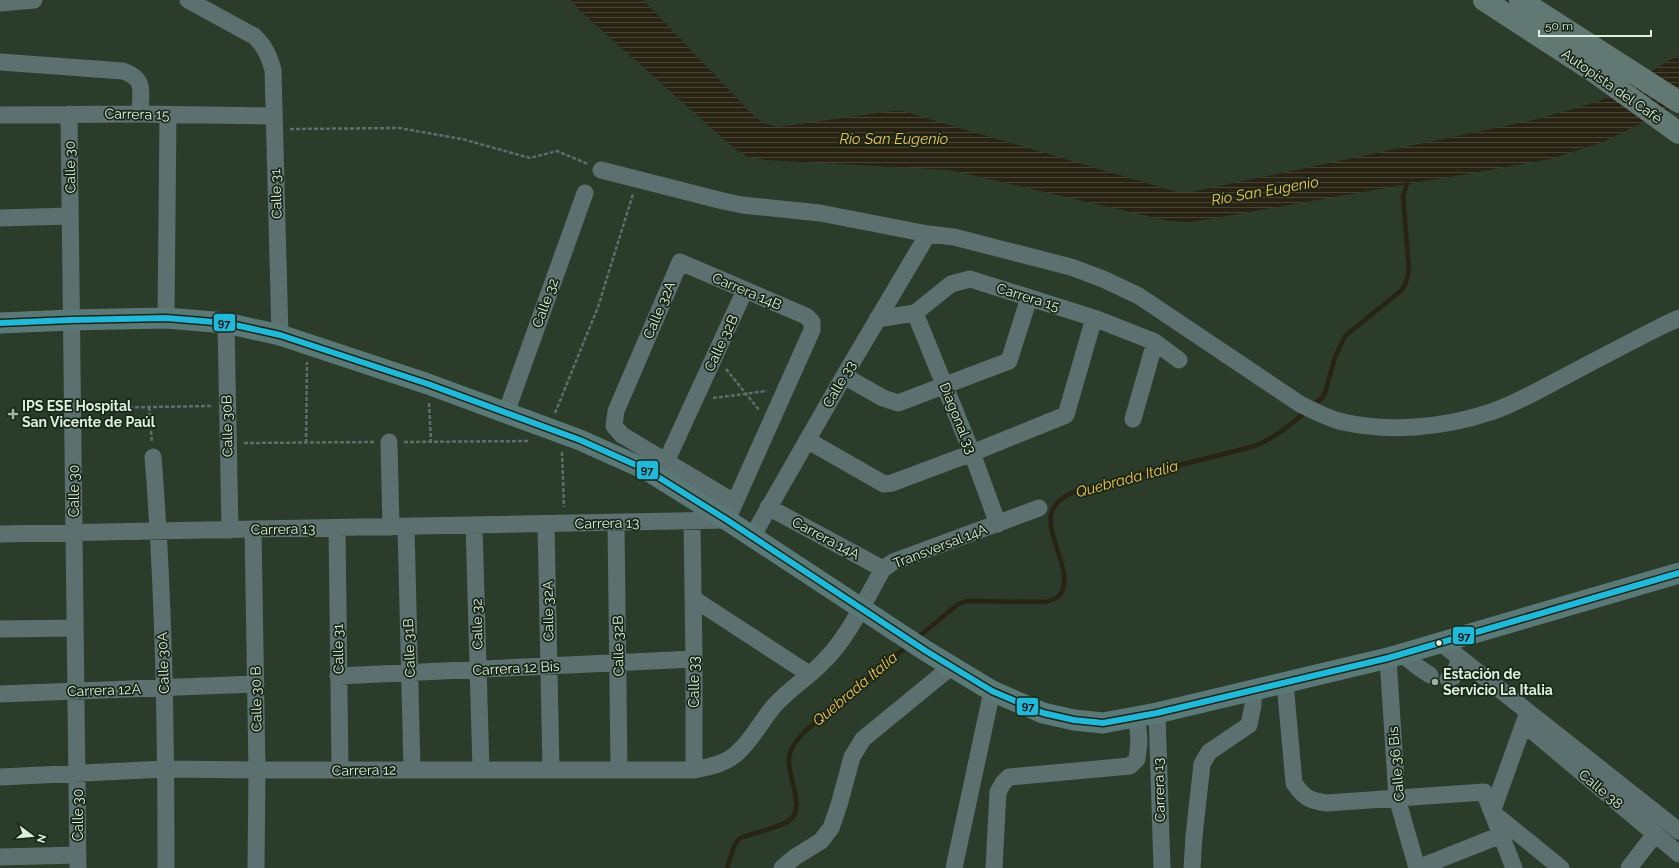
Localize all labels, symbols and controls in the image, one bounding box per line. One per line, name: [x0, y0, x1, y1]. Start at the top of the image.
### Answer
scale bar: [1539, 12, 1651, 38]
text: 50 m: [1545, 19, 1573, 33]
street label: Autopista del Café: [1559, 45, 1665, 127]
street label: Carrera 15: [104, 105, 170, 123]
water label: Río San Eugenio: [840, 130, 948, 148]
street label: Calle 30: [62, 141, 78, 193]
street label: Calle 31: [267, 169, 285, 219]
water label: Río San Eugenio: [1210, 173, 1320, 209]
street label: Carrera 14B: [710, 269, 784, 313]
street label: Calle 32: [529, 276, 561, 330]
street label: Calle 32A: [640, 278, 678, 341]
street label: Carrera 15: [995, 280, 1062, 314]
street label: Calle 32B: [701, 312, 741, 374]
line badge: 97: [213, 313, 236, 332]
text: 97: [218, 317, 231, 330]
street label: Calle 33: [819, 358, 859, 410]
street label: Diagonal 33: [936, 380, 980, 456]
street label: Calle 30B: [218, 395, 236, 457]
place label: IPS ESE Hospital San Vicente de Paúl: [22, 398, 156, 430]
marker: IPS ESE Hospital San Vicente de Paúl: [7, 408, 19, 420]
water label: Quebrada Italia: [1074, 457, 1180, 501]
line badge: 97: [636, 460, 659, 480]
text: 97: [641, 464, 654, 477]
street label: Calle 30: [66, 465, 82, 517]
street label: Carrera 13: [575, 514, 639, 532]
street label: Carrera 14A: [789, 514, 863, 563]
street label: Carrera 13: [251, 520, 315, 538]
street label: Transversal 14A: [891, 521, 990, 571]
street label: Calle 32A: [539, 580, 557, 642]
street label: Calle 32: [469, 598, 485, 650]
street label: Calle 32B: [609, 615, 627, 677]
street label: Calle 31B: [400, 618, 418, 678]
street label: Calle 31: [330, 624, 346, 674]
line badge: 97: [1452, 626, 1475, 645]
text: 97: [1458, 630, 1471, 643]
street label: Calle 30A: [154, 631, 172, 694]
unlabelled marker: [1434, 638, 1444, 648]
water label: Quebrada Italia: [809, 648, 901, 730]
street label: Calle 33: [686, 656, 702, 708]
street label: Carrera 12 Bis: [472, 658, 560, 678]
street label: Calle 30 B: [247, 666, 265, 732]
place label: Estación de Servicio La Italia: [1443, 666, 1553, 698]
marker: Estación de Servicio La Italia: [1430, 677, 1440, 687]
street label: Carrera 12A: [67, 681, 142, 699]
line badge: 97: [1016, 697, 1039, 716]
text: 97: [1022, 700, 1035, 713]
street label: Calle 36 Bis: [1385, 726, 1407, 802]
street label: Carrera 13: [1150, 757, 1168, 823]
street label: Carrera 12: [332, 761, 396, 779]
street label: Calle 38: [1576, 766, 1626, 812]
street label: Calle 30: [70, 789, 86, 841]
north arrow: [12, 816, 52, 856]
text: N: [34, 833, 49, 844]

